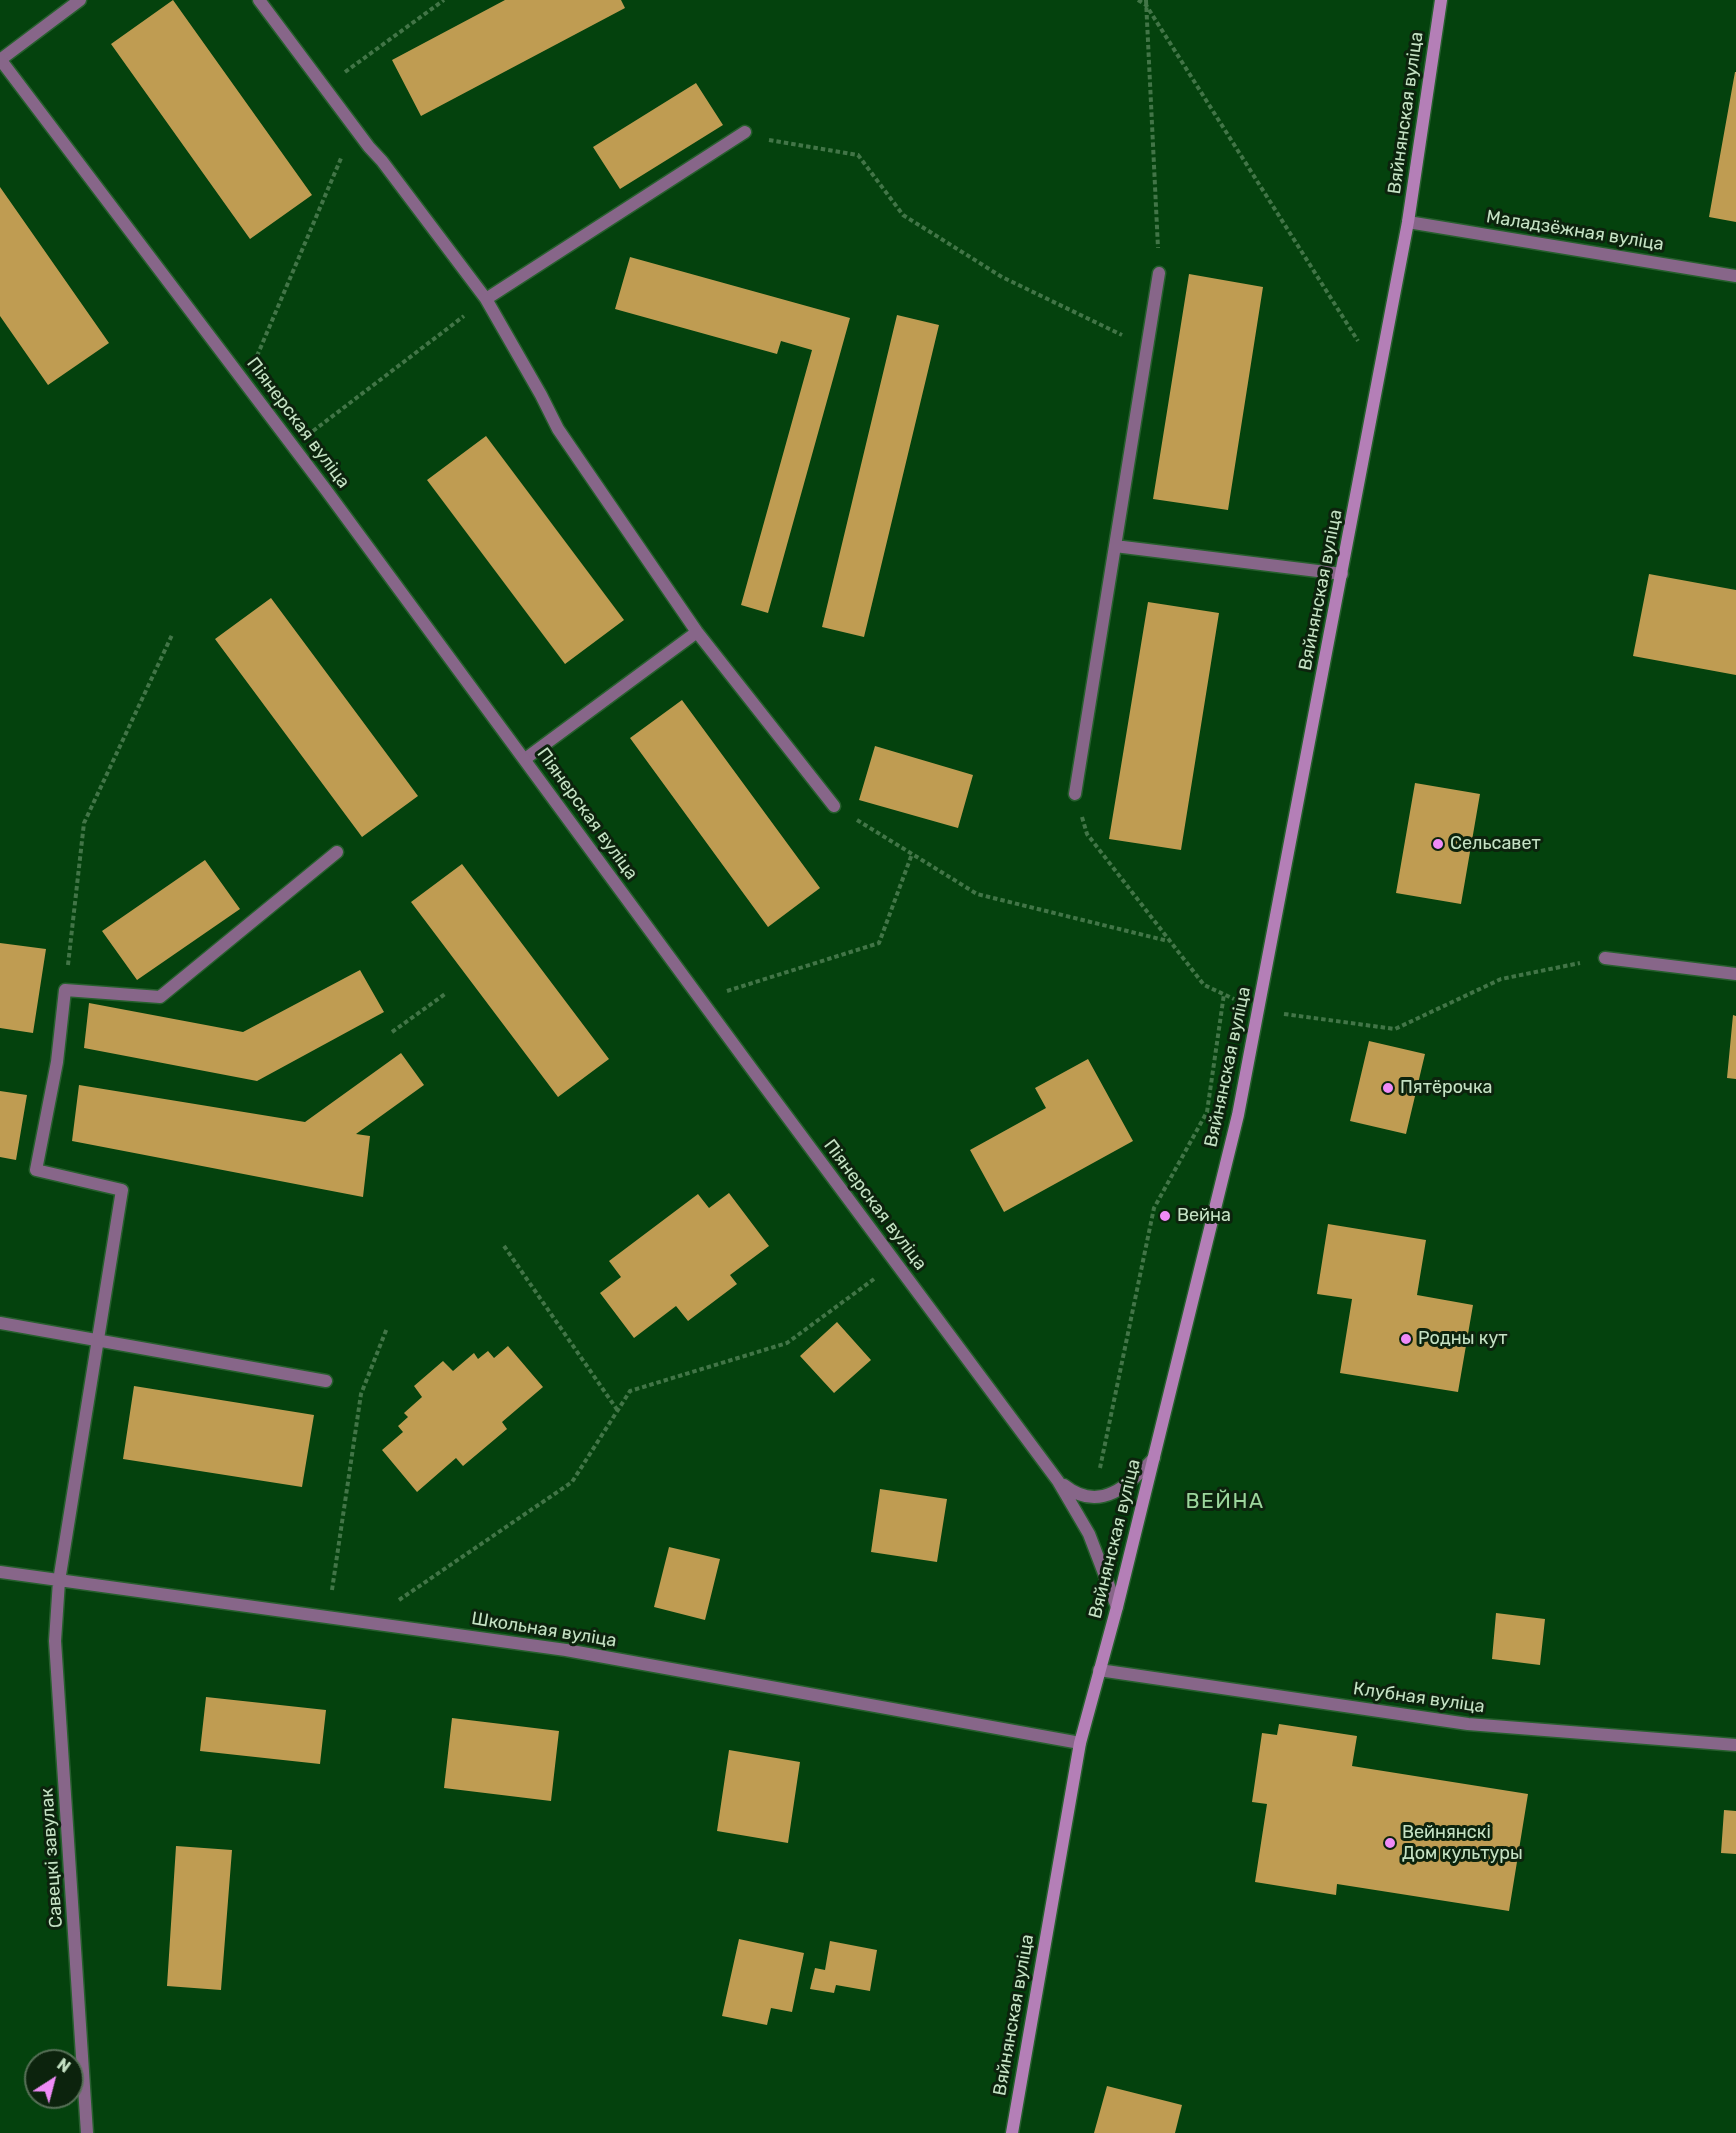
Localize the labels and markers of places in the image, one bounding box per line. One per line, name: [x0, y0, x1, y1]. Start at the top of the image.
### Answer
place label: Сельсавет: [1450, 833, 1541, 855]
marker: Сельсавет: [1431, 837, 1445, 851]
place label: Пятёрочка: [1400, 1077, 1493, 1099]
marker: Пятёрочка: [1381, 1081, 1395, 1095]
place label: Вейна: [1177, 1205, 1231, 1227]
marker: Вейна: [1158, 1209, 1172, 1223]
place label: Родны кут: [1418, 1328, 1508, 1350]
marker: Родны кут: [1399, 1332, 1413, 1346]
place label: Вейнянскі Дом культуры: [1402, 1822, 1523, 1864]
marker: Вейнянскі Дом культуры: [1383, 1836, 1397, 1850]

